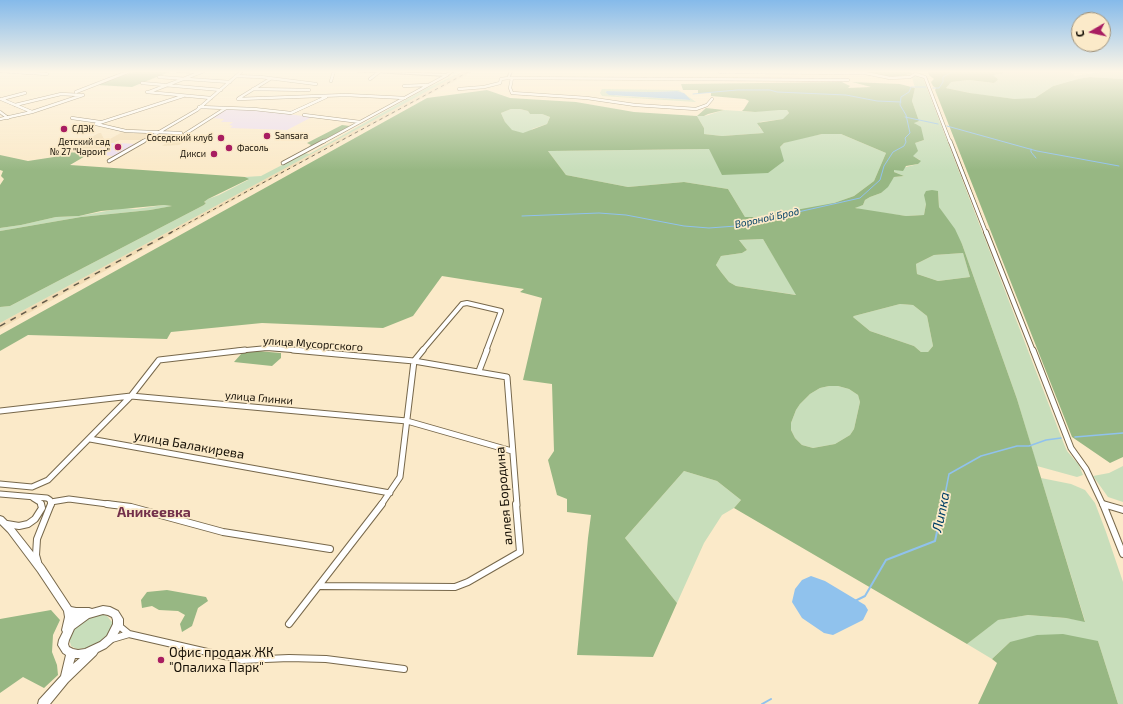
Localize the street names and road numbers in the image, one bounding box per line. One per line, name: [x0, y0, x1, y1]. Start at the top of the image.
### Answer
street label: улица Мусоргского: [262, 334, 364, 354]
street label: улица Глинки: [224, 388, 294, 408]
street label: улица Балакирева: [132, 428, 246, 462]
street label: аллея Бородина: [492, 446, 516, 546]

